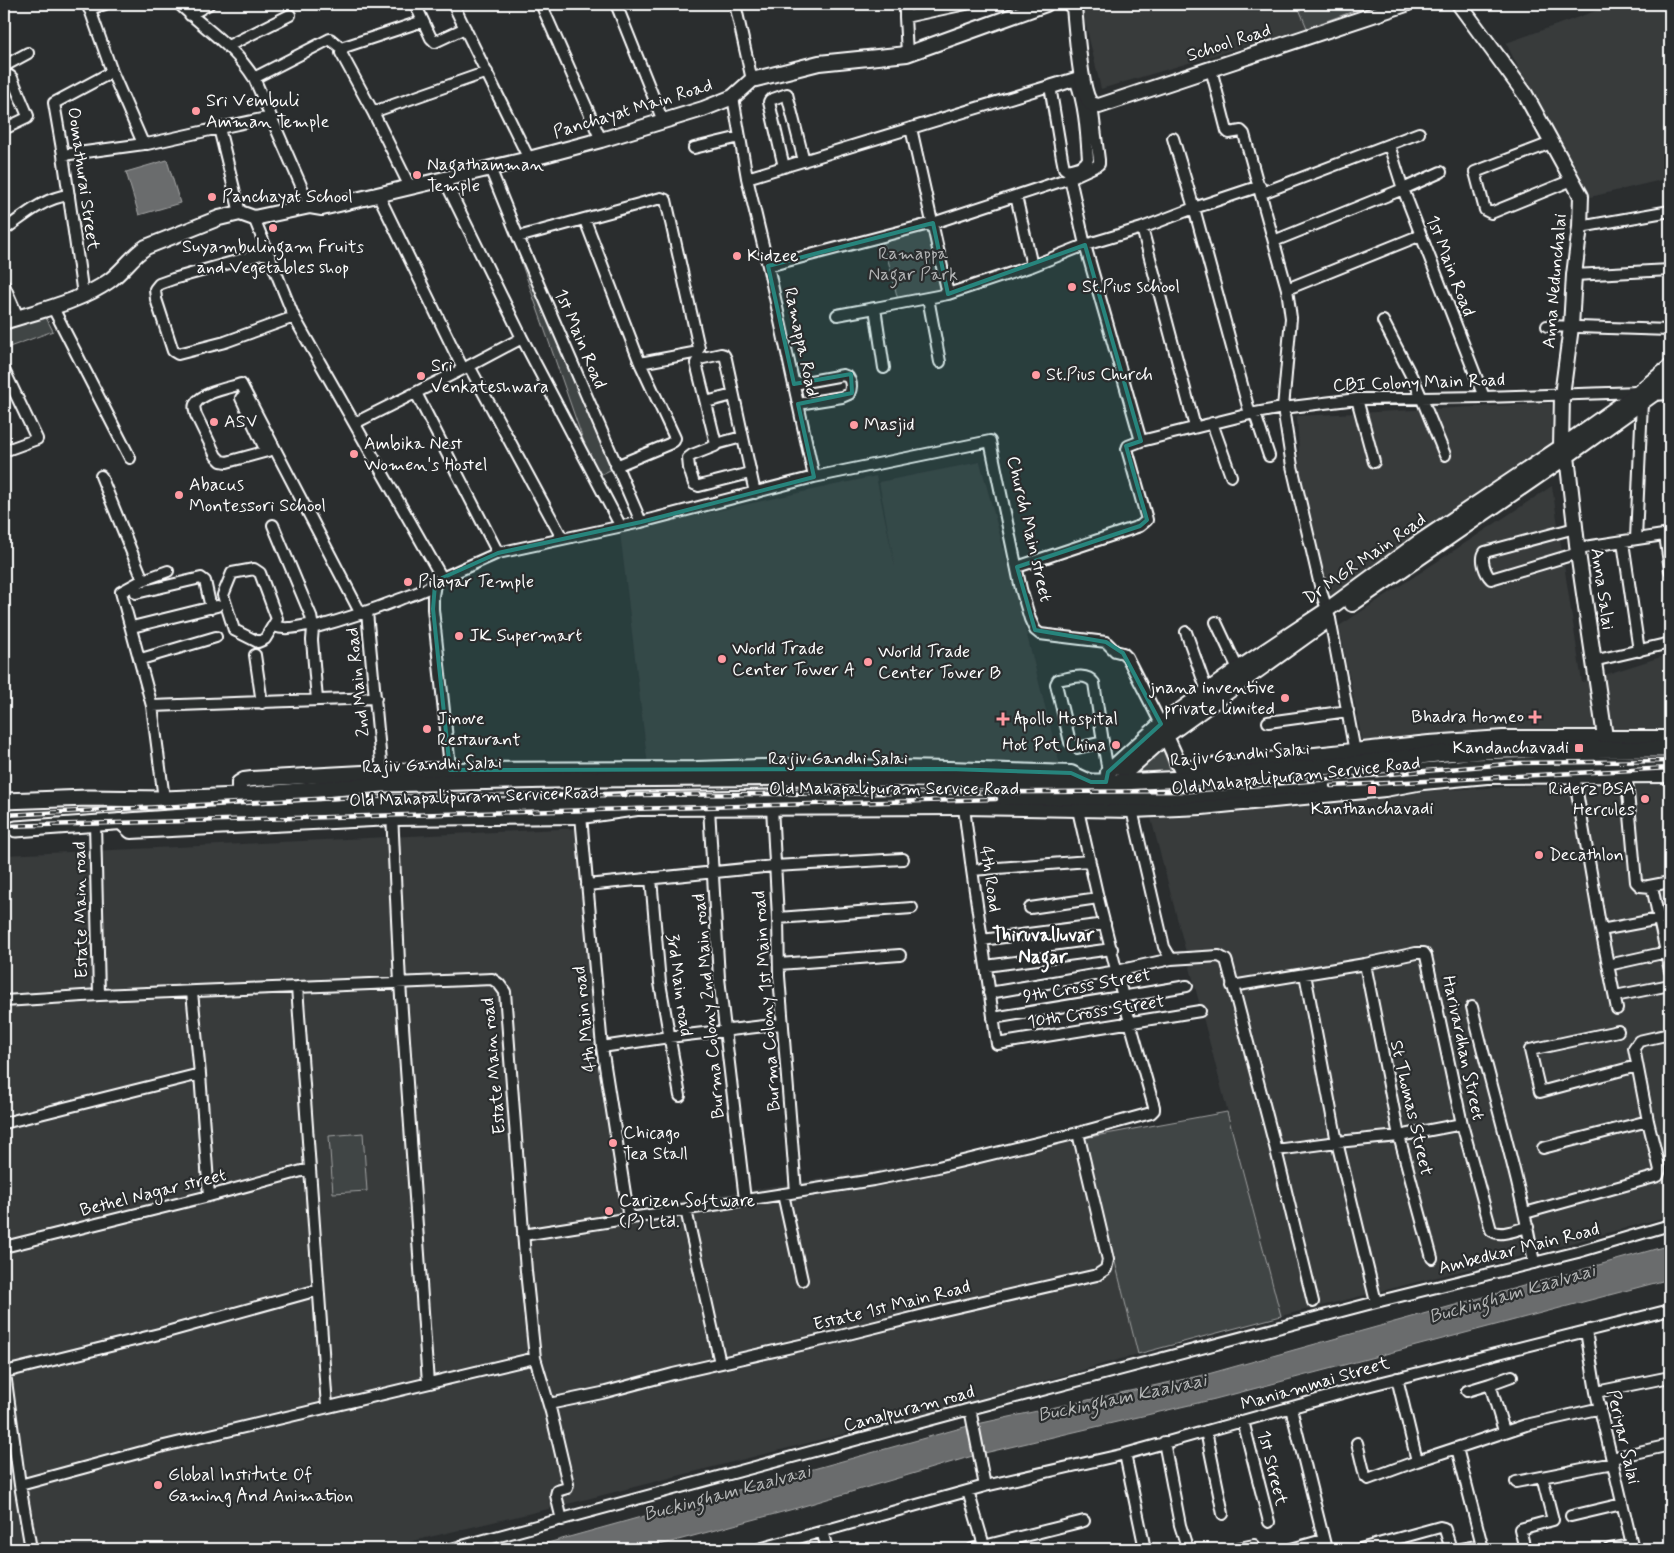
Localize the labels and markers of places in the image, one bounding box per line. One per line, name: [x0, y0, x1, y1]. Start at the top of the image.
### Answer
place label: Sri Vembuli Amman Temple: [206, 89, 330, 134]
marker: Sri Vembuli Amman Temple: [190, 105, 202, 117]
place label: Nagathamman Temple: [427, 153, 544, 198]
marker: Nagathamman Temple: [411, 169, 423, 181]
place label: Panchayat School: [222, 185, 353, 209]
marker: Panchayat School: [206, 191, 218, 203]
marker: Suyambulingam Fruits and Vegetables shop: [267, 222, 279, 234]
place label: Suyambulingam Fruits and Vegetables shop: [182, 235, 364, 280]
place label: Kidzee: [747, 244, 799, 268]
marker: Kidzee: [731, 250, 743, 262]
place label: St.Pius school: [1082, 275, 1180, 299]
marker: St.Pius school: [1066, 281, 1078, 293]
place label: Sri Venkateshwara: [431, 354, 549, 399]
place label: St.Pius Church: [1046, 363, 1153, 387]
marker: St.Pius Church: [1030, 369, 1042, 381]
marker: Sri Venkateshwara: [415, 370, 427, 382]
place label: ASV: [224, 410, 257, 434]
place label: Masjid: [864, 413, 915, 437]
marker: ASV: [208, 416, 220, 428]
marker: Masjid: [848, 419, 860, 431]
place label: Ambika Nest Women's Hostel: [364, 432, 488, 477]
marker: Ambika Nest Women's Hostel: [348, 448, 360, 460]
place label: Abacus Montessori School: [189, 473, 326, 518]
marker: Abacus Montessori School: [173, 489, 185, 501]
place label: Pilayar Temple: [418, 570, 534, 594]
marker: Pilayar Temple: [402, 576, 414, 588]
place label: JK Supermart: [469, 624, 582, 648]
marker: JK Supermart: [453, 630, 465, 642]
place label: World Trade Center Tower A: [732, 637, 855, 682]
place label: World Trade Center Tower B: [878, 640, 1001, 685]
marker: World Trade Center Tower A: [716, 653, 728, 665]
marker: World Trade Center Tower B: [862, 656, 874, 668]
place label: jnana inventive private limited: [1148, 676, 1275, 721]
marker: jnana inventive private limited: [1279, 692, 1291, 704]
place label: Bhadra Homeo: [1411, 705, 1524, 729]
place label: Jinove Restaurant: [437, 707, 521, 752]
place label: Apollo Hospital: [1014, 707, 1118, 732]
marker: Bhadra Homeo: [1528, 710, 1542, 724]
marker: Apollo Hospital: [996, 712, 1010, 726]
marker: Jinove Restaurant: [421, 723, 433, 735]
place label: Hot Pot China: [1002, 733, 1106, 757]
place label: Kandanchavadi: [1453, 736, 1569, 760]
marker: Hot Pot China: [1110, 739, 1122, 751]
marker: Kandanchavadi: [1573, 742, 1585, 754]
place label: Riderz BSA Hercules: [1548, 777, 1635, 822]
marker: Kanthanchavadi: [1366, 784, 1378, 796]
marker: Riderz BSA Hercules: [1639, 793, 1651, 805]
place label: Kanthanchavadi: [1311, 797, 1433, 821]
place label: Decathlon: [1549, 843, 1624, 867]
marker: Decathlon: [1533, 849, 1545, 861]
place label: Chicago Tea Stall: [623, 1121, 688, 1166]
marker: Chicago Tea Stall: [607, 1137, 619, 1149]
place label: Carizen Software (P) Ltd.: [619, 1189, 755, 1234]
marker: Carizen Software (P) Ltd.: [603, 1205, 615, 1217]
place label: Global Institute Of Gaming And Animation: [168, 1463, 353, 1508]
marker: Global Institute Of Gaming And Animation: [152, 1479, 164, 1491]

